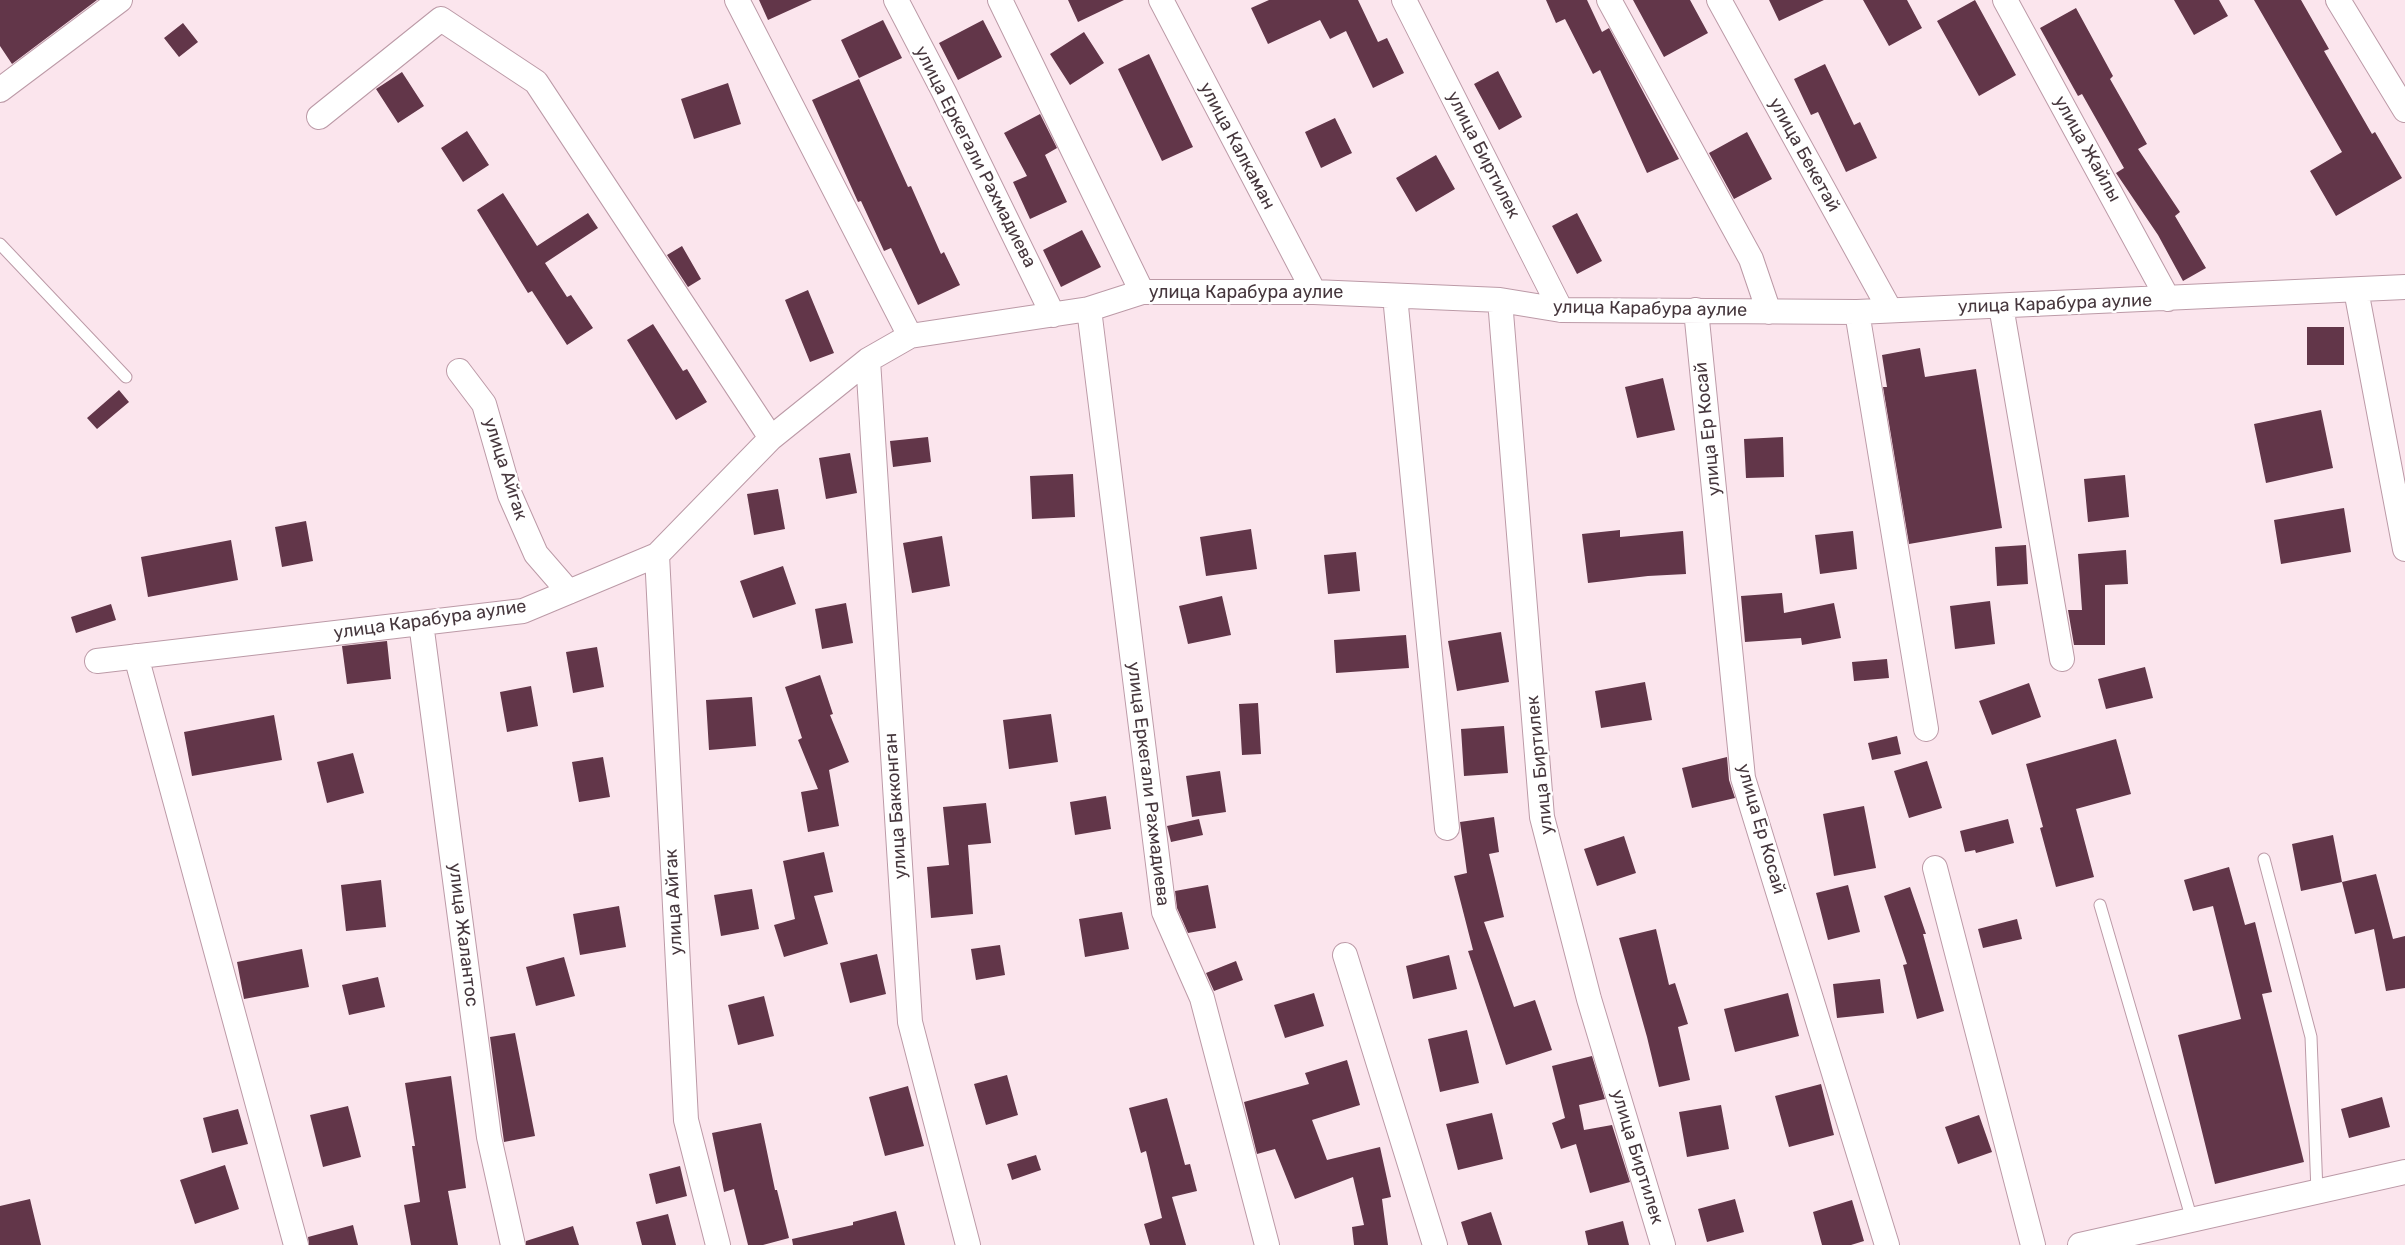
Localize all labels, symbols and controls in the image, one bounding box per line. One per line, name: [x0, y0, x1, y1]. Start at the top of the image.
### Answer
street label: улица Еркегали Рахмадиева: [910, 43, 1040, 271]
street label: улица Калкаман: [1194, 79, 1280, 213]
street label: улица Биртилек: [1442, 88, 1524, 222]
street label: улица Жайлы: [2049, 92, 2125, 206]
street label: улица Бекетай: [1764, 94, 1844, 216]
street label: улица Карабура аулие: [1149, 282, 1343, 304]
street label: улица Карабура аулие: [1957, 290, 2153, 318]
street label: улица Карабура аулие: [1553, 297, 1747, 321]
street label: улица Ер Косай: [1690, 361, 1726, 497]
street label: улица Айгак: [478, 415, 532, 523]
street label: улица Карабура аулие: [332, 596, 528, 644]
street label: улица Еркегали Рахмадиева: [1122, 661, 1174, 907]
street label: улица Биртилек: [1522, 694, 1558, 836]
street label: улица Бакконган: [880, 732, 912, 880]
street label: улица Ер Косай: [1732, 761, 1790, 897]
street label: улица Айгак: [660, 848, 688, 956]
street label: улица Жалантос: [443, 862, 483, 1008]
street label: улица Биртилек: [1606, 1087, 1668, 1227]

